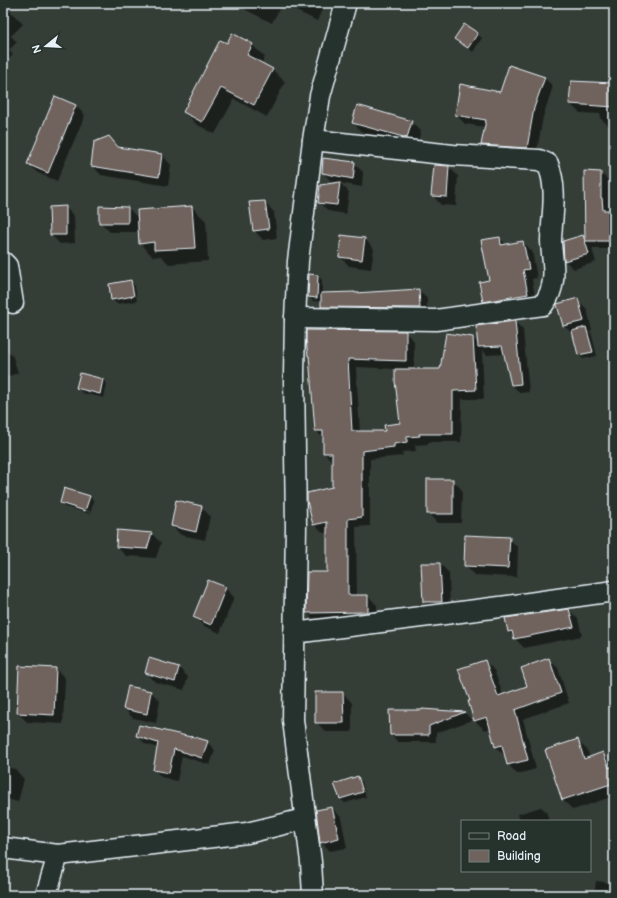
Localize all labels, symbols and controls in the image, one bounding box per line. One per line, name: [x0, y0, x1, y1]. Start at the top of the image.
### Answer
north arrow: [26, 26, 66, 66]
text: N: [30, 43, 44, 55]
legend: [461, 820, 591, 872]
text: Road: [497, 829, 526, 844]
text: Building: [497, 849, 541, 864]

